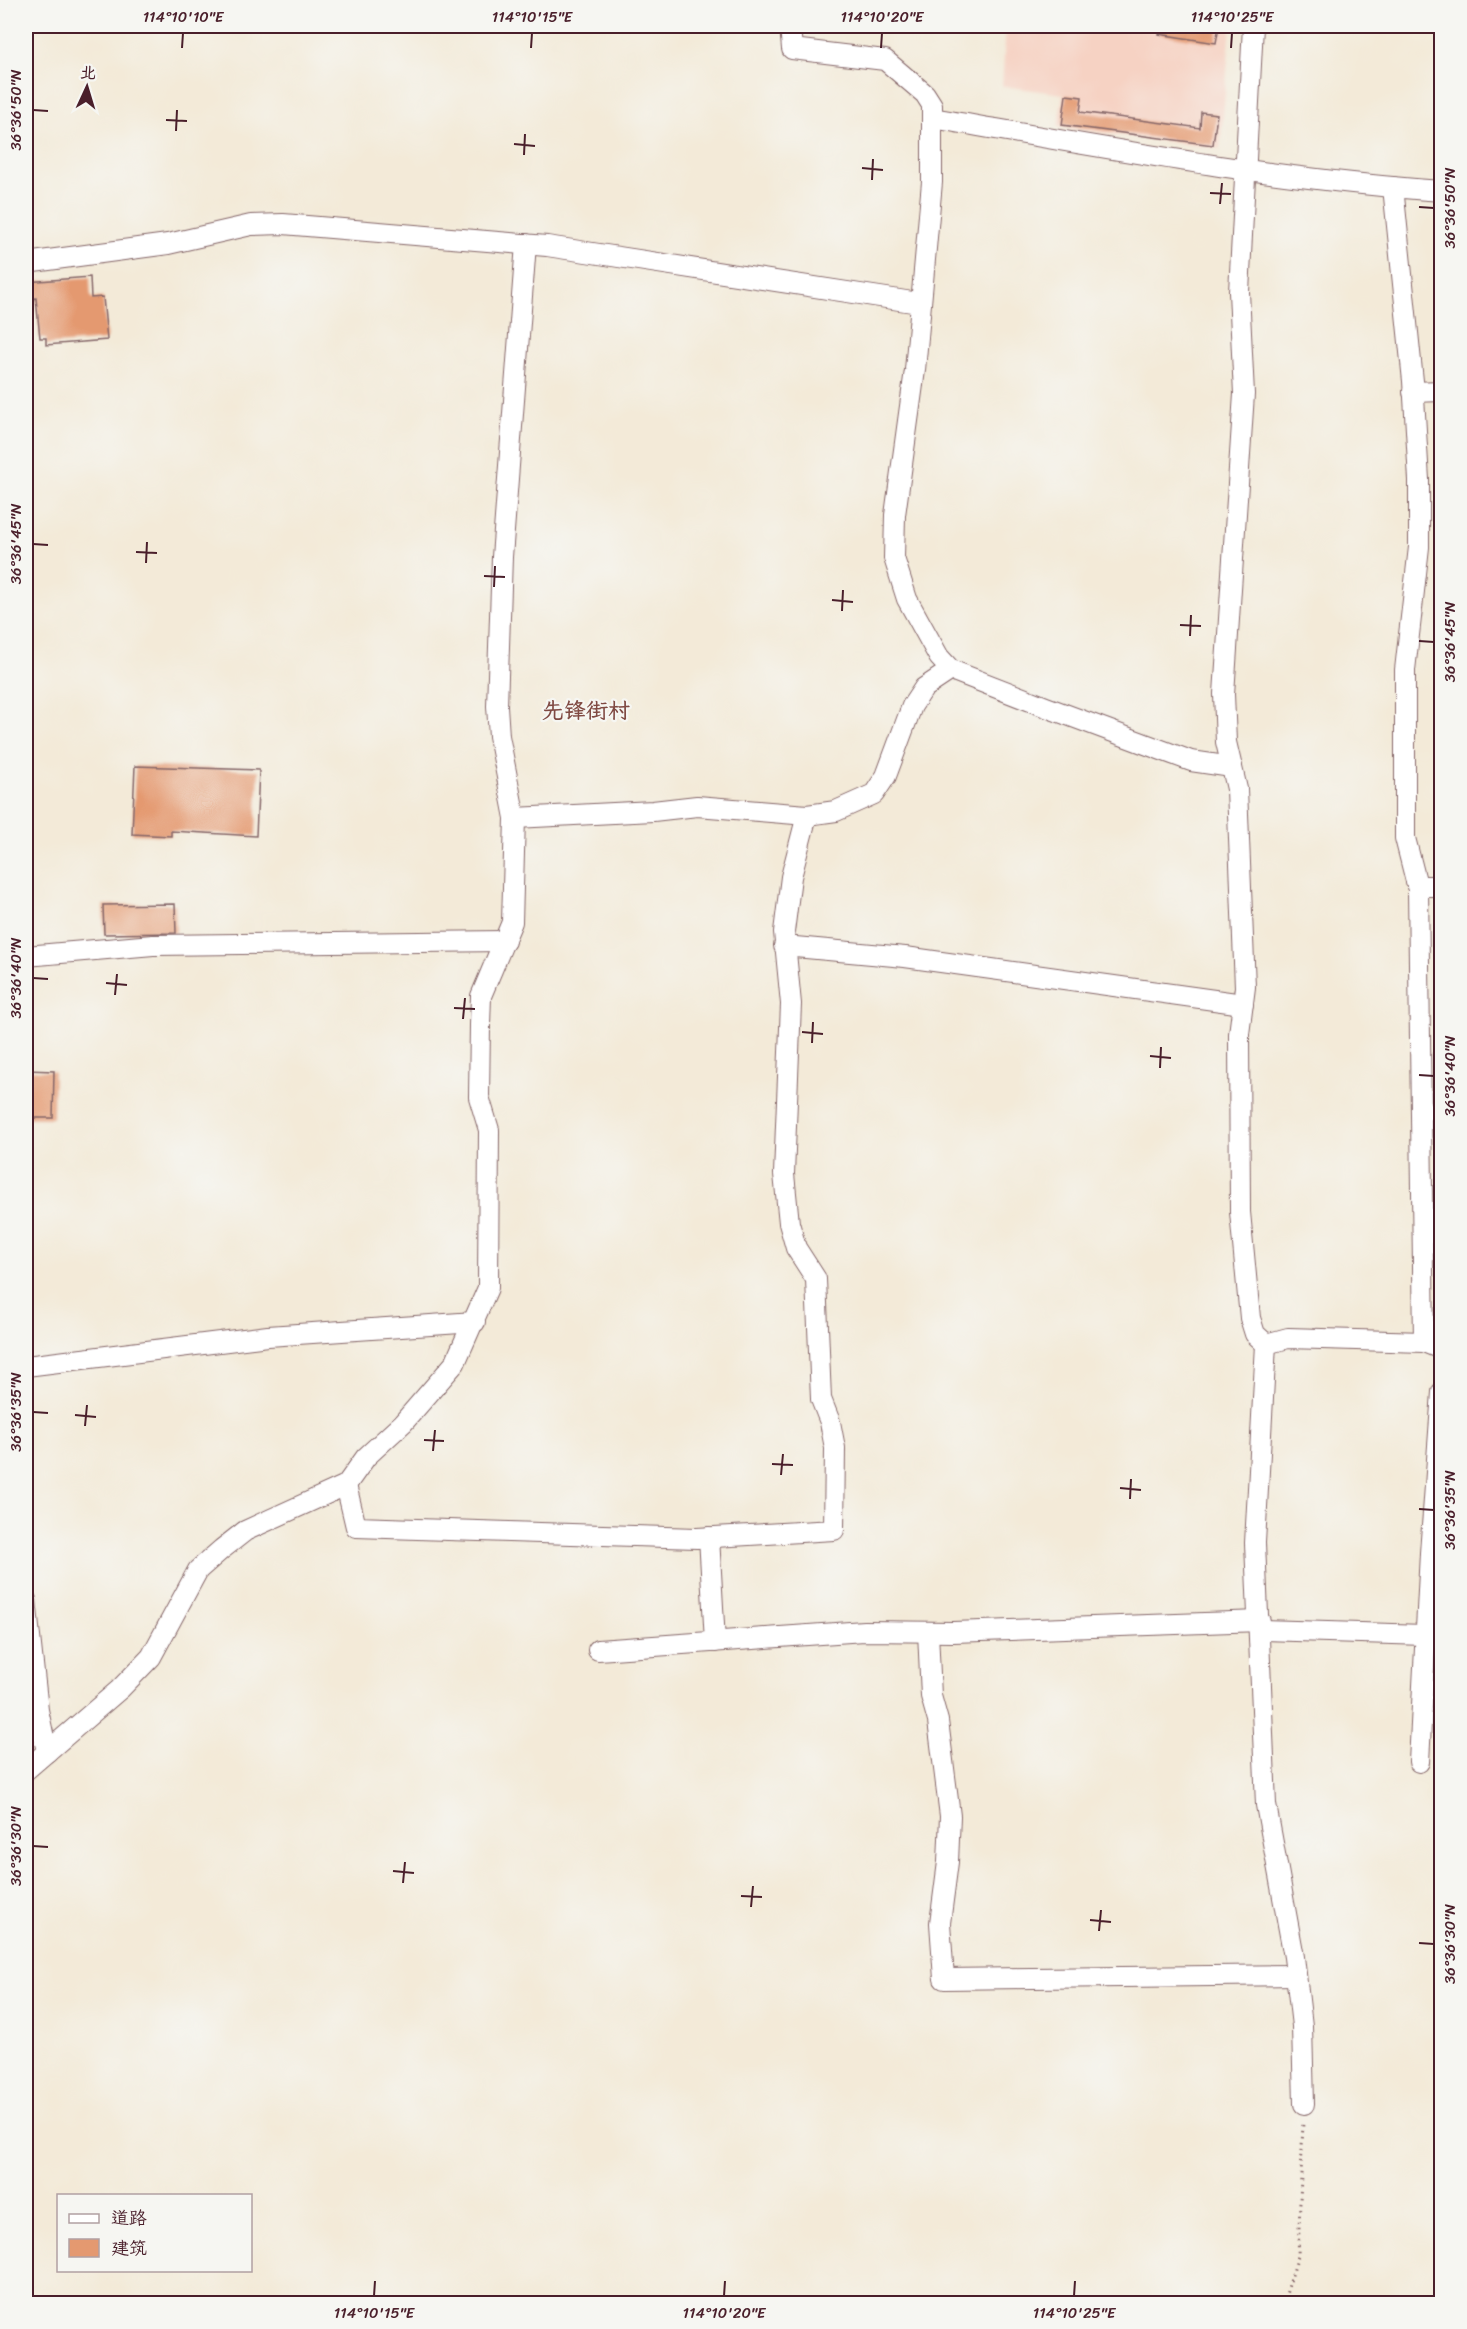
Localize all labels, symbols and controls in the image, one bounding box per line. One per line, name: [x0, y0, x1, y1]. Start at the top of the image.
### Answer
text: 114°10'10"E: [143, 4, 225, 30]
text: 114°10'15"E: [492, 4, 574, 30]
text: 114°10'20"E: [841, 4, 925, 30]
text: 114°10'25"E: [1191, 4, 1275, 30]
north arrow: [57, 57, 117, 117]
text: 北: [79, 58, 97, 88]
text: 36°36'50"N: [3, 69, 29, 150]
text: 36°36'50"N: [1437, 167, 1463, 248]
text: 36°36'45"N: [3, 503, 29, 584]
text: 36°36'45"N: [1437, 601, 1463, 682]
district label: 先锋街村: [542, 691, 630, 730]
text: 36°36'40"N: [3, 937, 29, 1019]
text: 36°36'40"N: [1437, 1035, 1463, 1117]
text: 36°36'35"N: [3, 1372, 29, 1452]
text: 36°36'35"N: [1437, 1470, 1463, 1550]
text: 36°36'30"N: [3, 1805, 29, 1886]
text: 36°36'30"N: [1437, 1903, 1463, 1984]
legend: [57, 2194, 252, 2272]
text: 道路: [111, 2202, 147, 2234]
text: 建筑: [111, 2232, 147, 2264]
text: 114°10'15"E: [334, 2300, 416, 2326]
text: 114°10'20"E: [683, 2300, 767, 2326]
text: 114°10'25"E: [1033, 2300, 1117, 2326]

